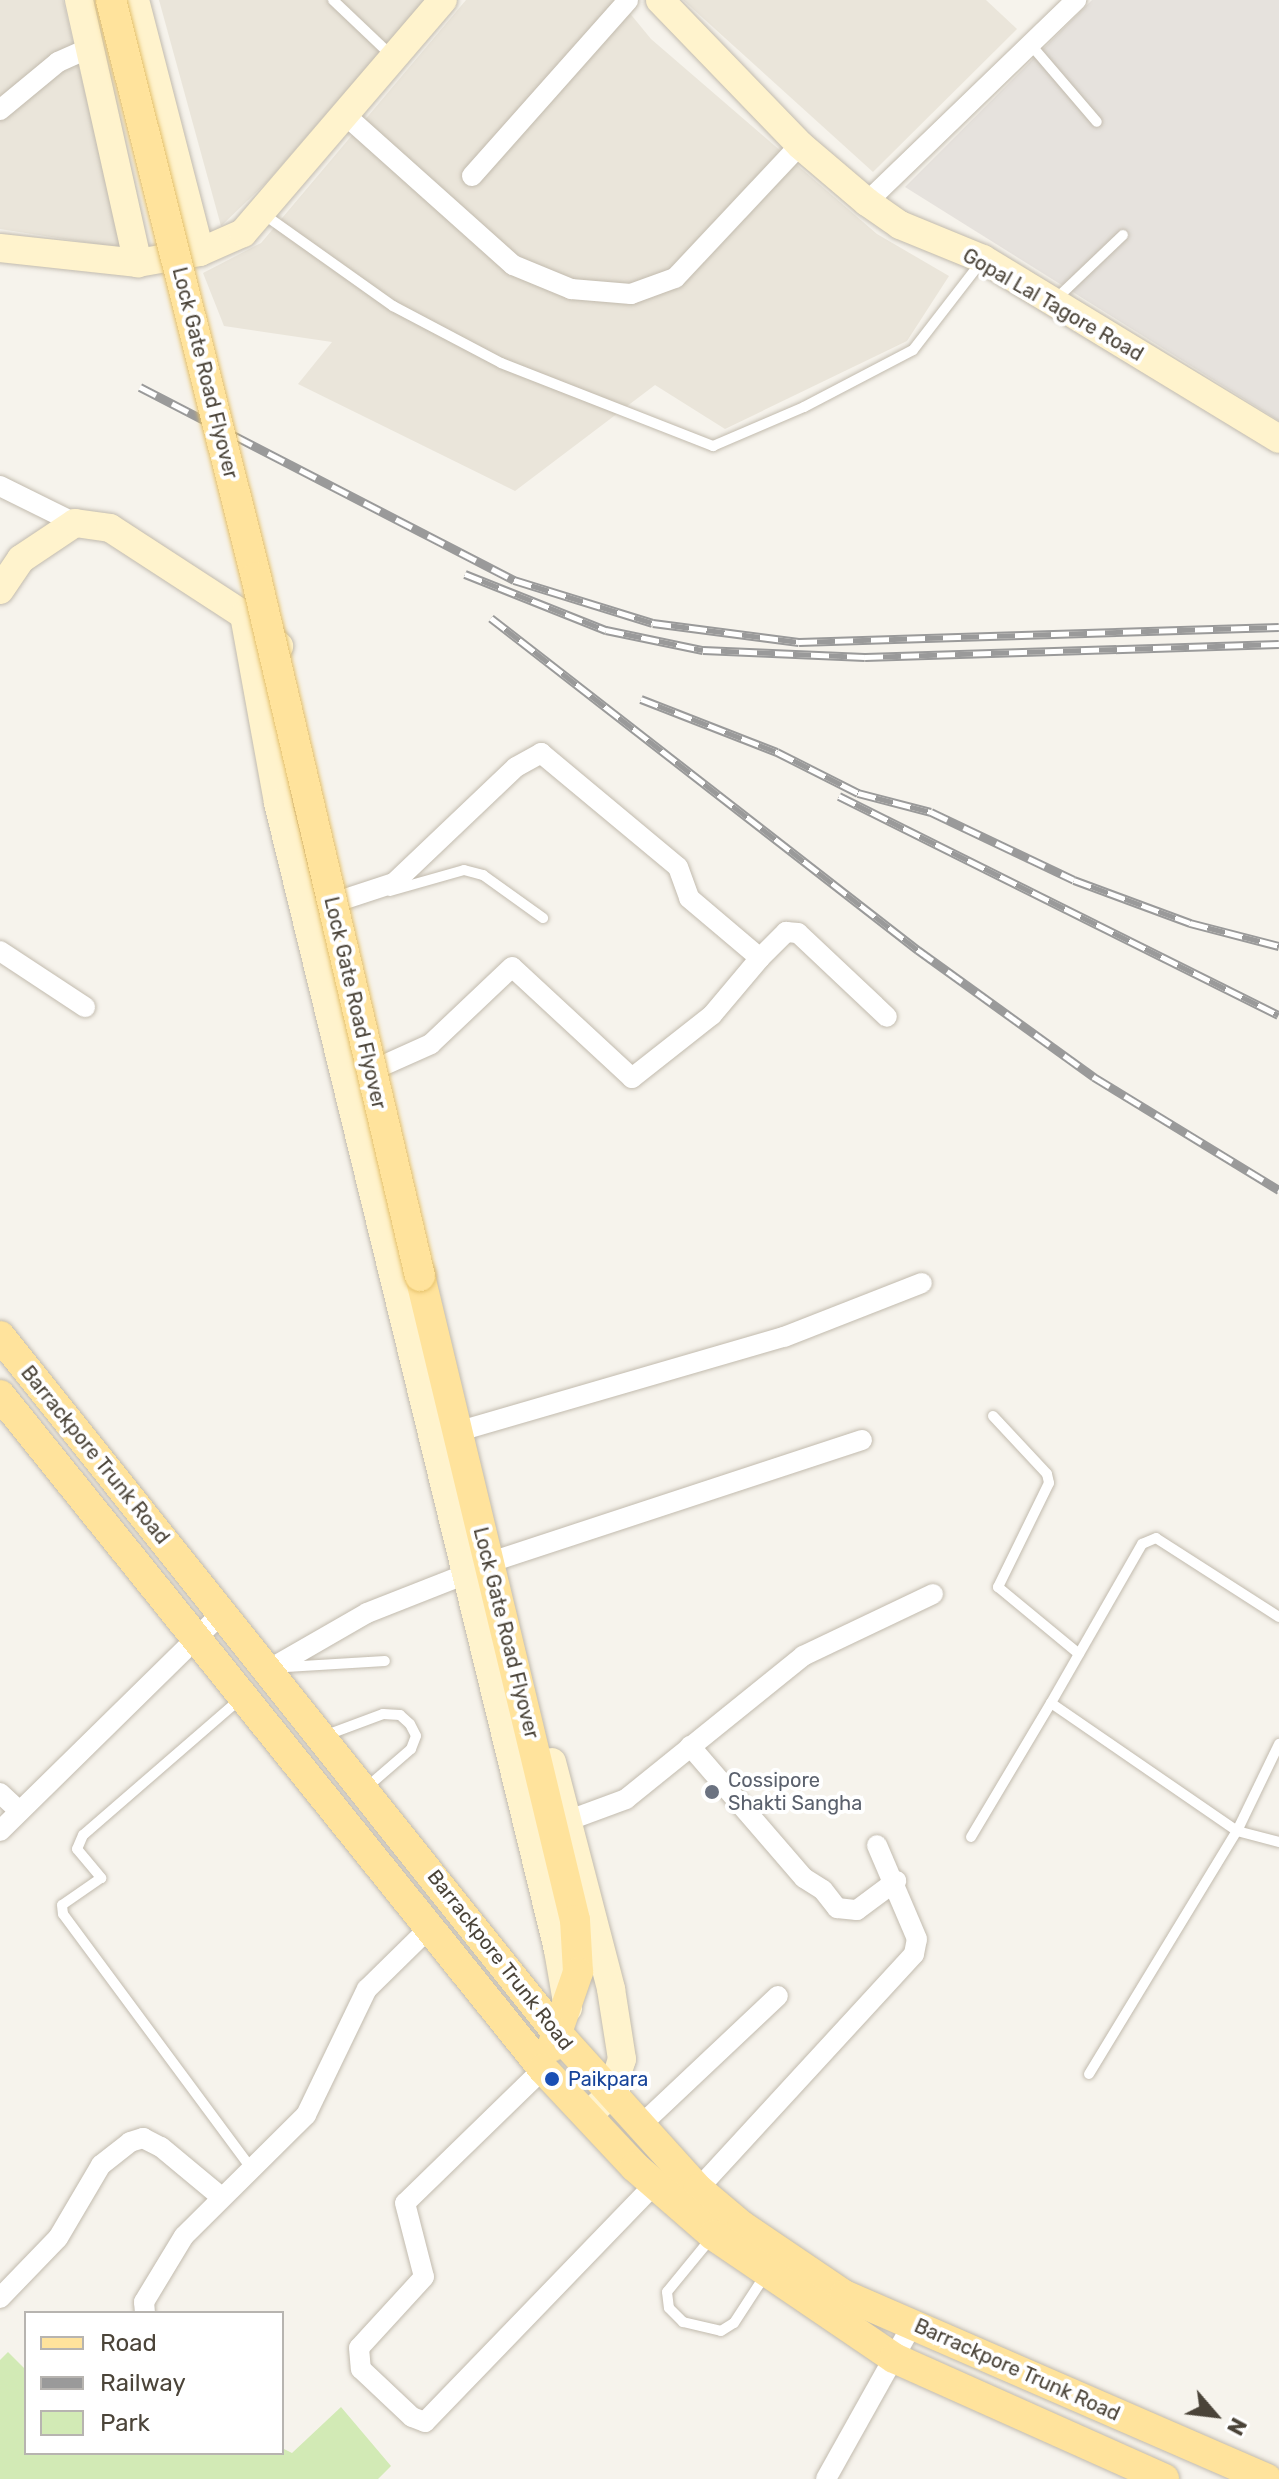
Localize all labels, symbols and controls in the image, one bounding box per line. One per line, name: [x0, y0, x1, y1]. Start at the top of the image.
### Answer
street label: Gopal Lal Tagore Road: [958, 243, 1148, 367]
street label: Lock Gate Road Flyover: [167, 265, 243, 481]
street label: Lock Gate Road Flyover: [319, 894, 391, 1112]
street label: Barrackpore Trunk Road: [15, 1361, 175, 1549]
street label: Lock Gate Road Flyover: [468, 1525, 544, 1741]
place label: Cossipore Shakti Sangha: [728, 1768, 862, 1815]
marker: Cossipore Shakti Sangha: [703, 1783, 721, 1801]
street label: Barrackpore Trunk Road: [422, 1865, 578, 2055]
place label: Paikpara: [568, 2067, 648, 2091]
marker: Paikpara: [543, 2070, 561, 2088]
legend: [24, 2311, 284, 2455]
street label: Barrackpore Trunk Road: [910, 2314, 1124, 2426]
text: Road: [100, 2329, 157, 2357]
text: Railway: [100, 2369, 186, 2397]
north arrow: [1175, 2375, 1255, 2455]
text: Park: [100, 2409, 150, 2437]
text: N: [1221, 2413, 1252, 2440]

